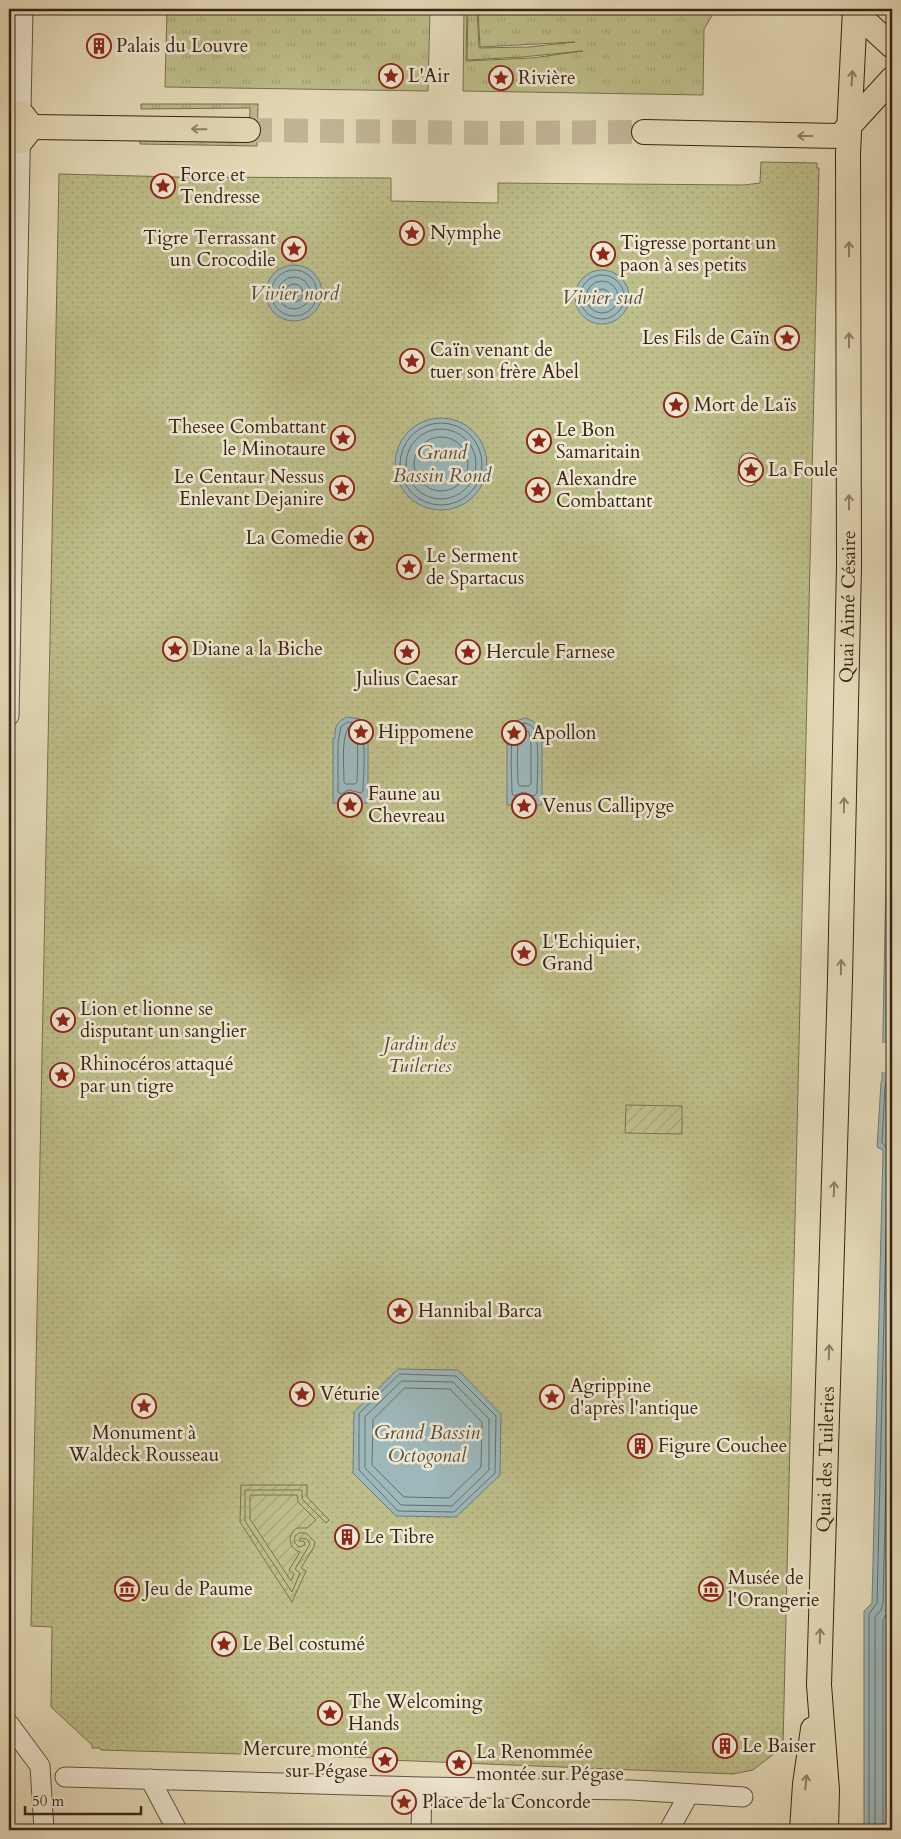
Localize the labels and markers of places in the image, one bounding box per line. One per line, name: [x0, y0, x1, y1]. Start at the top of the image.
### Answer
building icon: Palais du Louvre: [86, 33, 112, 59]
place label: Palais du Louvre: [116, 33, 248, 59]
place icon: L'Air: [378, 63, 404, 89]
place label: L'Air: [408, 63, 450, 89]
place icon: Rivière: [488, 65, 514, 91]
place label: Rivière: [518, 65, 576, 91]
place label: Force et Tendresse: [180, 162, 260, 210]
place icon: Force et Tendresse: [150, 173, 176, 199]
place icon: Nymphe: [399, 220, 425, 246]
place label: Nymphe: [430, 220, 501, 246]
place label: Tigre Terrassant un Crocodile: [143, 225, 276, 273]
place label: Tigresse portant un paon à ses petits: [620, 230, 777, 278]
place icon: Tigre Terrassant un Crocodile: [281, 236, 307, 262]
place icon: Tigresse portant un paon à ses petits: [590, 241, 616, 267]
place label: Les Fils de Caïn: [642, 325, 770, 351]
place icon: Les Fils de Caïn: [774, 325, 800, 351]
place label: Caïn venant de tuer son frère Abel: [430, 337, 579, 385]
place icon: Caïn venant de tuer son frère Abel: [399, 348, 425, 374]
place icon: Mort de Laïs: [663, 392, 689, 418]
place label: Mort de Laïs: [694, 392, 797, 418]
place label: Thesee Combattant le Minotaure: [168, 414, 326, 462]
place label: Le Bon Samaritain: [556, 417, 641, 465]
place icon: Thesee Combattant le Minotaure: [330, 425, 356, 451]
place icon: Le Bon Samaritain: [526, 428, 552, 454]
place icon: La Foule: [738, 457, 764, 483]
place label: La Foule: [768, 457, 838, 483]
place label: Le Centaur Nessus Enlevant Dejanire: [174, 464, 324, 512]
place label: Alexandre Combattant: [556, 466, 652, 514]
place icon: Le Centaur Nessus Enlevant Dejanire: [329, 475, 355, 501]
place icon: Alexandre Combattant: [525, 477, 551, 503]
place label: La Comedie: [246, 525, 344, 551]
place icon: La Comedie: [348, 525, 374, 551]
place label: Le Serment de Spartacus: [426, 543, 524, 591]
place icon: Le Serment de Spartacus: [396, 554, 422, 580]
place icon: Diane a la Biche: [162, 636, 188, 662]
place label: Diane a la Biche: [192, 636, 323, 662]
place icon: Julius Caesar: [394, 639, 420, 665]
place icon: Hercule Farnese: [455, 639, 481, 665]
place label: Hercule Farnese: [486, 639, 615, 665]
place label: Julius Caesar: [353, 666, 458, 692]
place icon: Hippomene: [348, 719, 374, 745]
place label: Hippomene: [378, 719, 474, 745]
place icon: Apollon: [501, 720, 527, 746]
place label: Apollon: [532, 720, 597, 746]
place label: Faune au Chevreau: [368, 781, 445, 829]
place icon: Faune au Chevreau: [337, 792, 363, 818]
place icon: Venus Callipyge: [511, 793, 537, 819]
place label: Venus Callipyge: [542, 793, 674, 819]
place label: L'Echiquier, Grand: [542, 929, 640, 977]
place icon: L'Echiquier, Grand: [511, 940, 537, 966]
place label: Lion et lionne se disputant un sanglier: [80, 996, 247, 1044]
place icon: Lion et lionne se disputant un sanglier: [50, 1007, 76, 1033]
place label: Rhinocéros attaqué par un tigre: [80, 1051, 234, 1099]
place icon: Rhinocéros attaqué par un tigre: [49, 1062, 75, 1088]
place icon: Hannibal Barca: [387, 1298, 413, 1324]
place label: Hannibal Barca: [418, 1298, 542, 1324]
place label: Agrippine d'après l'antique: [570, 1373, 699, 1421]
place icon: Véturie: [289, 1381, 315, 1407]
place label: Véturie: [320, 1381, 380, 1407]
place icon: Agrippine d'après l'antique: [539, 1384, 565, 1410]
place icon: Monument à Waldeck Rousseau: [131, 1393, 157, 1419]
place label: Monument à Waldeck Rousseau: [68, 1420, 219, 1468]
building icon: Figure Couchee: [627, 1433, 653, 1459]
place label: Figure Couchee: [658, 1433, 787, 1459]
building icon: Le Tibre: [334, 1524, 360, 1550]
place label: Le Tibre: [364, 1524, 434, 1550]
place label: Musée de l'Orangerie: [728, 1565, 820, 1613]
museum icon: Jeu de Paume: [114, 1576, 140, 1602]
place label: Jeu de Paume: [141, 1576, 253, 1602]
museum icon: Musée de l'Orangerie: [698, 1576, 724, 1602]
place icon: Le Bel costumé: [211, 1631, 237, 1657]
place label: Le Bel costumé: [242, 1631, 365, 1657]
place label: The Welcoming Hands: [348, 1689, 483, 1737]
place icon: The Welcoming Hands: [317, 1700, 343, 1726]
building icon: Le Baiser: [712, 1733, 738, 1759]
place label: Le Baiser: [742, 1733, 816, 1759]
place label: Mercure monté sur Pégase: [243, 1736, 368, 1784]
place label: La Renommée montée sur Pégase: [476, 1739, 624, 1787]
place icon: Mercure monté sur Pégase: [372, 1747, 398, 1773]
place icon: La Renommée montée sur Pégase: [446, 1750, 472, 1776]
place icon: Place de la Concorde: [391, 1789, 417, 1815]
place label: Place de la Concorde: [422, 1789, 591, 1815]

